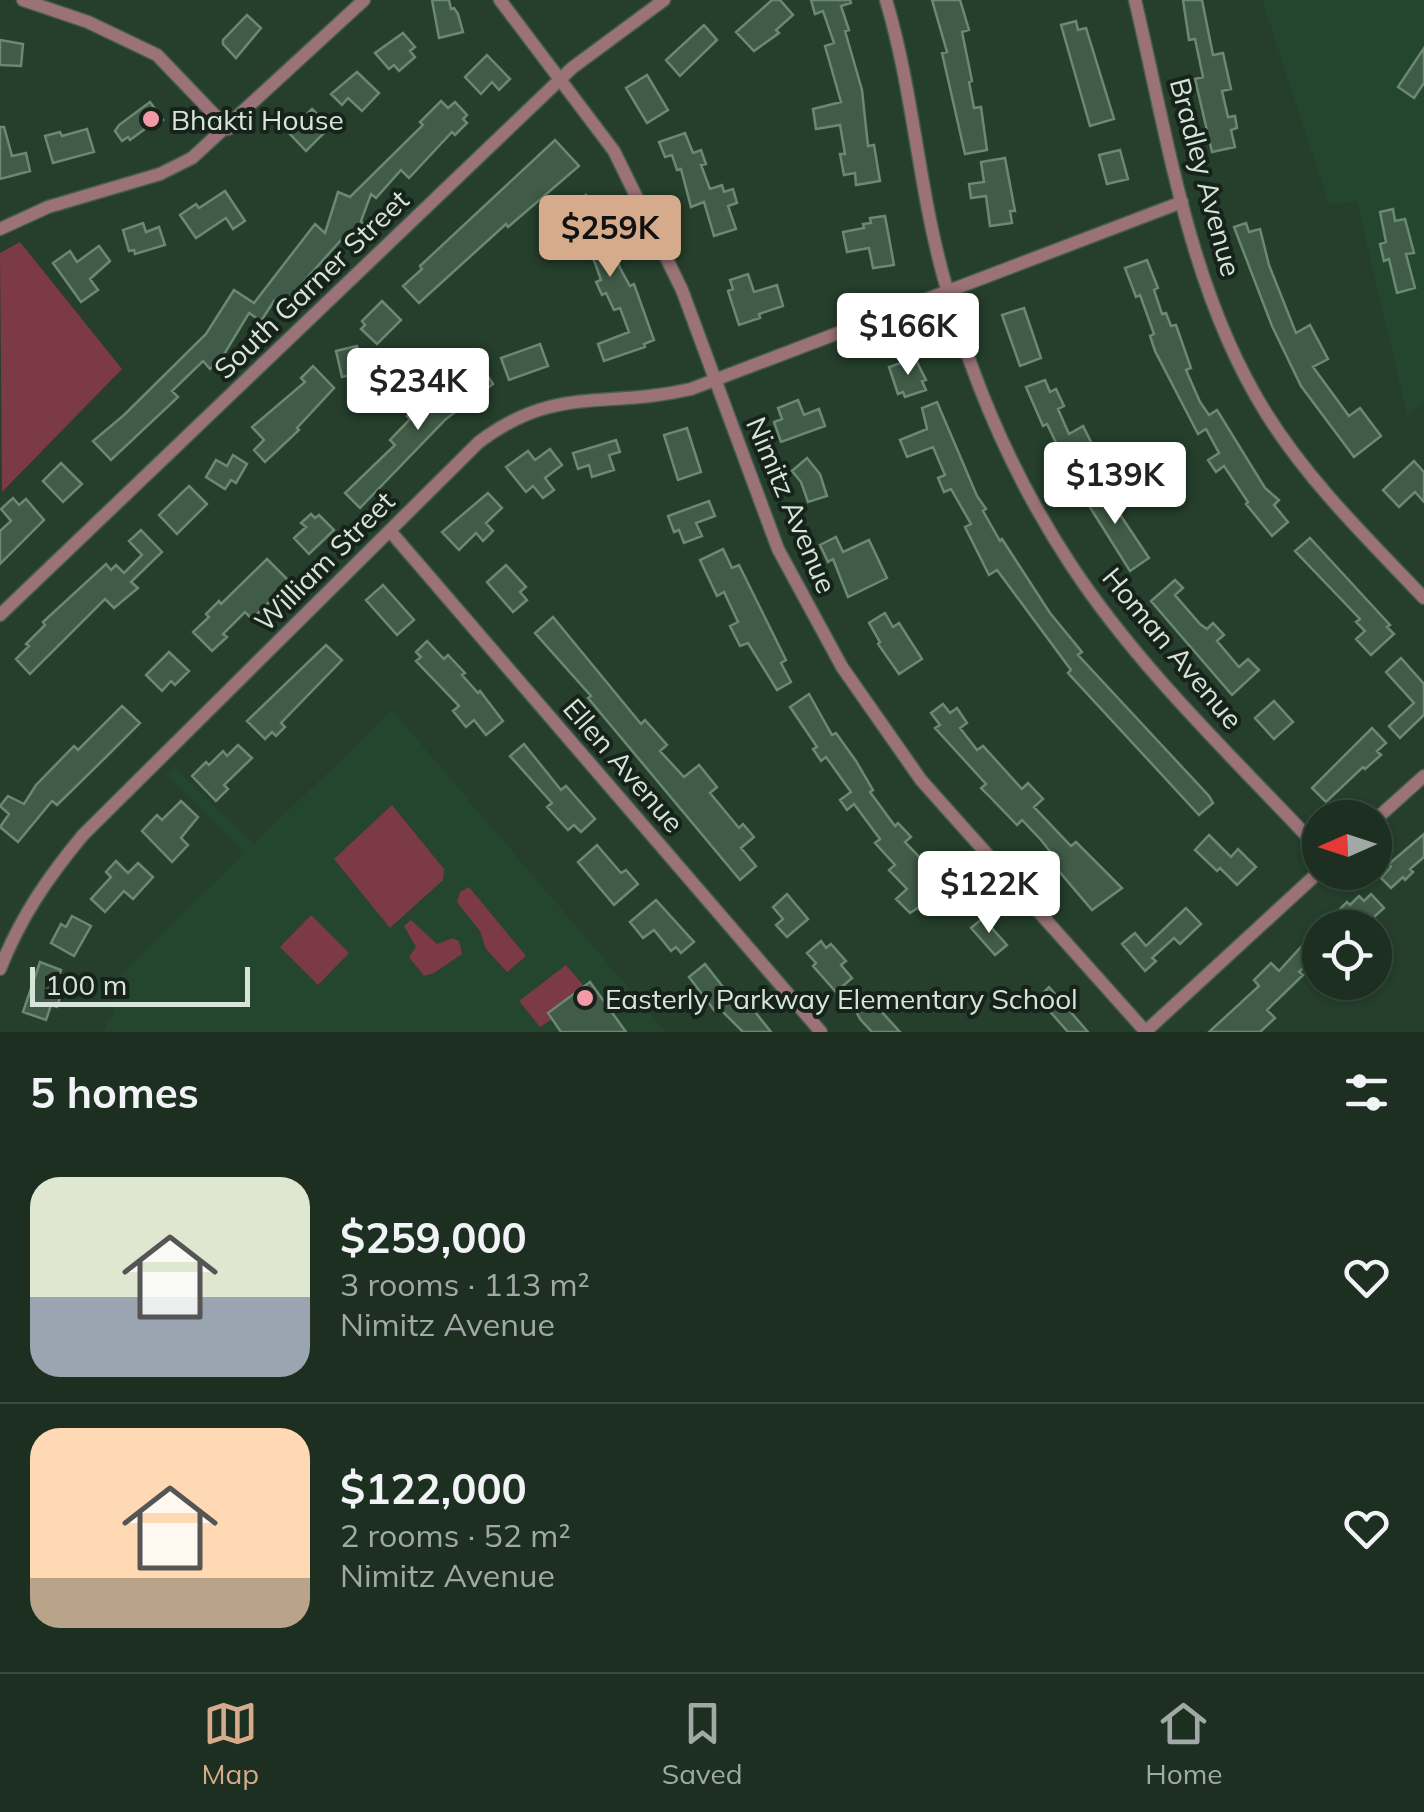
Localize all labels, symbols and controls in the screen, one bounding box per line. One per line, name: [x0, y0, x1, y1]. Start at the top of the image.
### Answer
street label: Bradley Avenue: [1163, 74, 1249, 280]
place label: Bhakti House: [171, 102, 344, 137]
marker: Bhakti House: [140, 108, 162, 130]
street label: South Garner Street: [206, 182, 416, 386]
pin: $259K: [540, 195, 680, 280]
text: $259K: [561, 207, 659, 247]
pin: $166K: [838, 293, 978, 378]
text: $166K: [859, 305, 957, 345]
pin: $234K: [348, 348, 488, 433]
text: $234K: [369, 360, 467, 400]
street label: Nimitz Avenue: [739, 412, 845, 598]
pin: $139K: [1045, 442, 1185, 527]
text: $139K: [1066, 454, 1164, 494]
street label: William Street: [247, 483, 402, 638]
street label: Homan Avenue: [1095, 560, 1251, 736]
street label: Ellen Avenue: [556, 691, 692, 839]
north arrow: [1302, 800, 1392, 890]
map controls: [1302, 800, 1392, 1000]
pin: $122K: [919, 851, 1059, 936]
text: $122K: [940, 863, 1038, 903]
button: locate: [1302, 910, 1392, 1000]
scale bar: [30, 962, 250, 1006]
text: 100 m: [45, 967, 127, 1002]
place label: Easterly Parkway Elementary School: [605, 981, 1078, 1016]
marker: Easterly Parkway Elementary School: [574, 987, 596, 1009]
icon: filters: [1339, 1065, 1394, 1120]
text: 5 homes: [30, 1066, 199, 1119]
text: $259,000: [340, 1211, 527, 1264]
icon: home: [110, 1217, 230, 1337]
icon: heart: [1339, 1250, 1394, 1305]
text: 3 rooms · 113 m²: [340, 1264, 590, 1304]
text: Nimitz Avenue: [340, 1304, 555, 1344]
text: $122,000: [340, 1462, 527, 1515]
icon: home: [110, 1468, 230, 1588]
icon: heart: [1339, 1501, 1394, 1556]
text: 2 rooms · 52 m²: [340, 1515, 571, 1555]
text: Nimitz Avenue: [340, 1555, 555, 1595]
tab: Map: [201, 1696, 259, 1791]
tab: Saved: [662, 1696, 743, 1791]
tab: Home: [1145, 1696, 1223, 1791]

